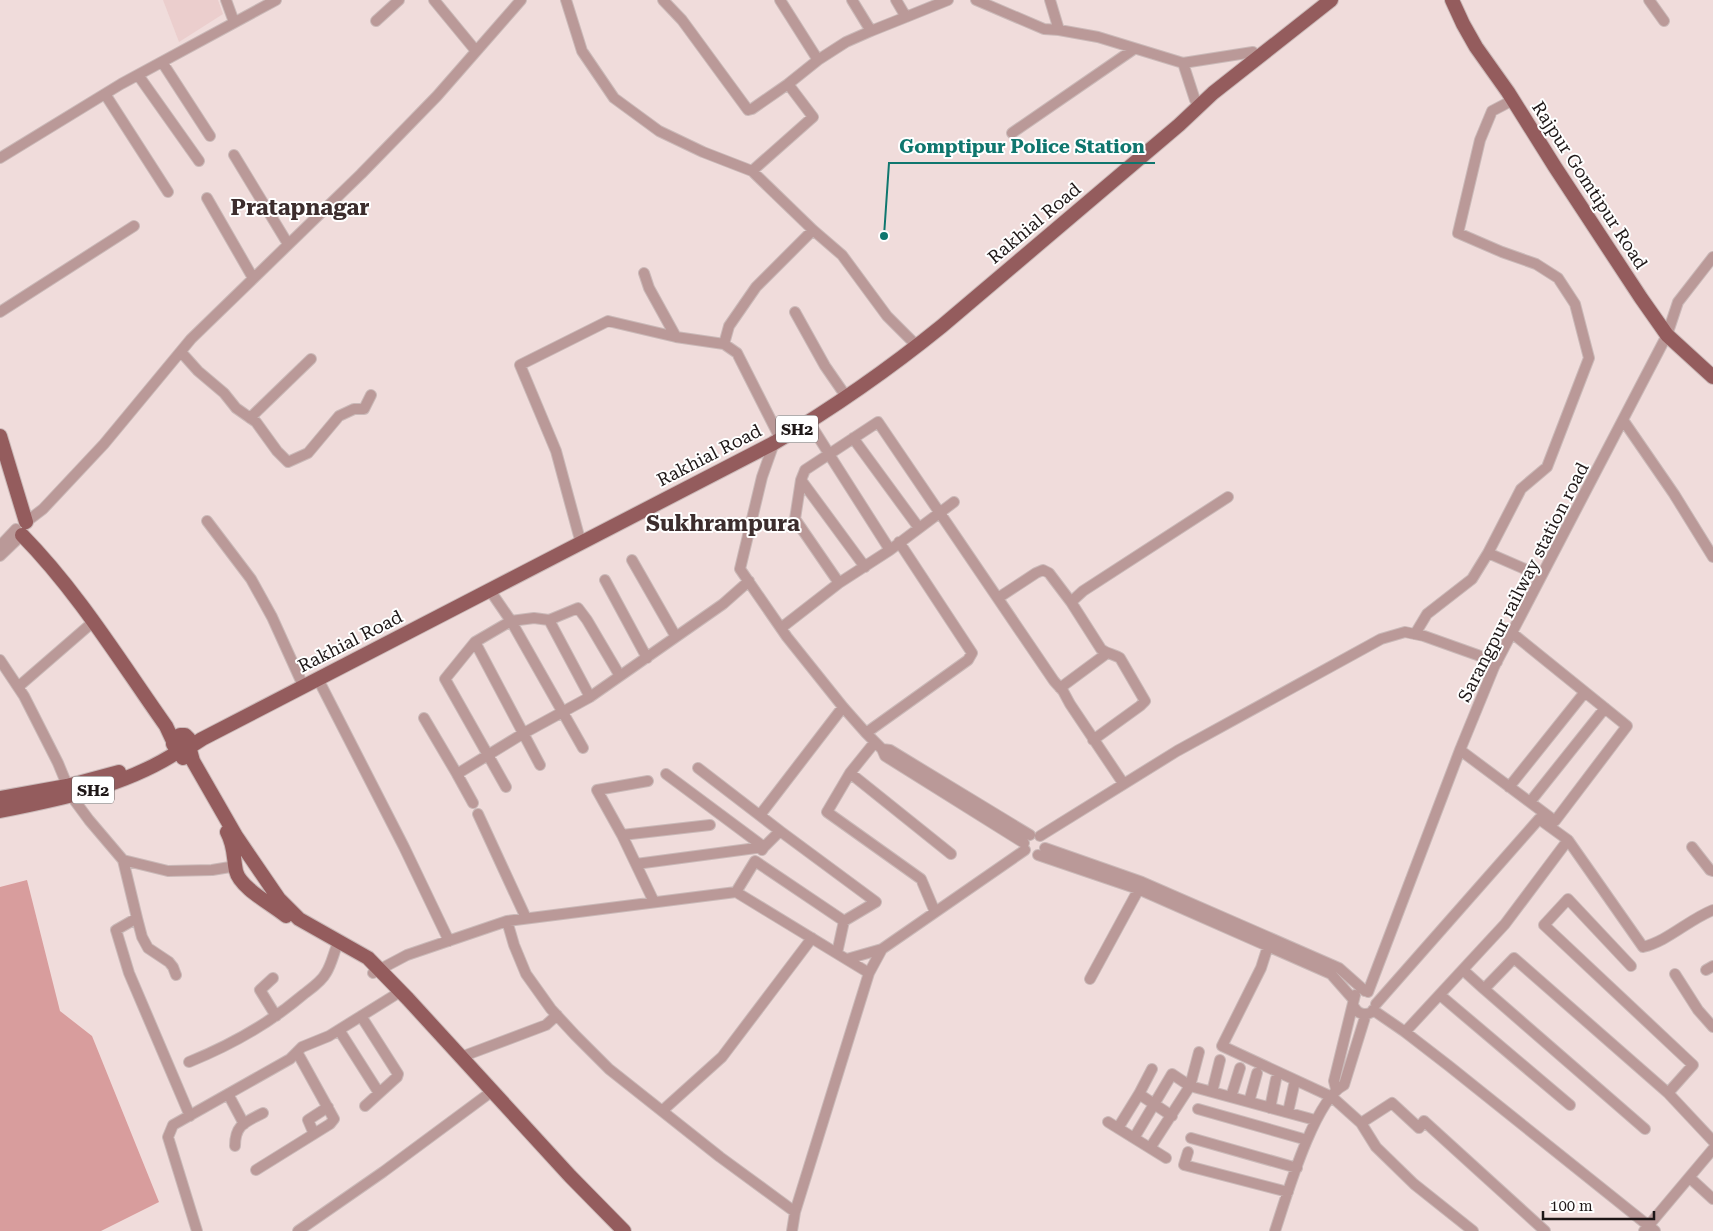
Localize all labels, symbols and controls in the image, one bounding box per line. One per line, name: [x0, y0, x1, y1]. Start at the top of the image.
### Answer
street label: Rajpur Gomtipur Road: [1528, 97, 1652, 273]
callout: Gomptipur Police Station: [889, 129, 1155, 163]
text: Gomptipur Police Station: [899, 135, 1145, 158]
street label: Rakhial Road: [983, 178, 1085, 268]
district label: Pratapnagar: [231, 195, 369, 220]
road number: SH2: [776, 416, 818, 442]
street label: Rakhial Road: [653, 419, 765, 490]
street label: Sarangpur railway station road: [1453, 458, 1593, 705]
district label: Sukhrampura: [646, 511, 800, 536]
street label: Rakhial Road: [294, 605, 406, 676]
road number: SH2: [72, 776, 114, 804]
scale bar: [1543, 1188, 1654, 1220]
text: 100 m: [1550, 1197, 1593, 1215]

